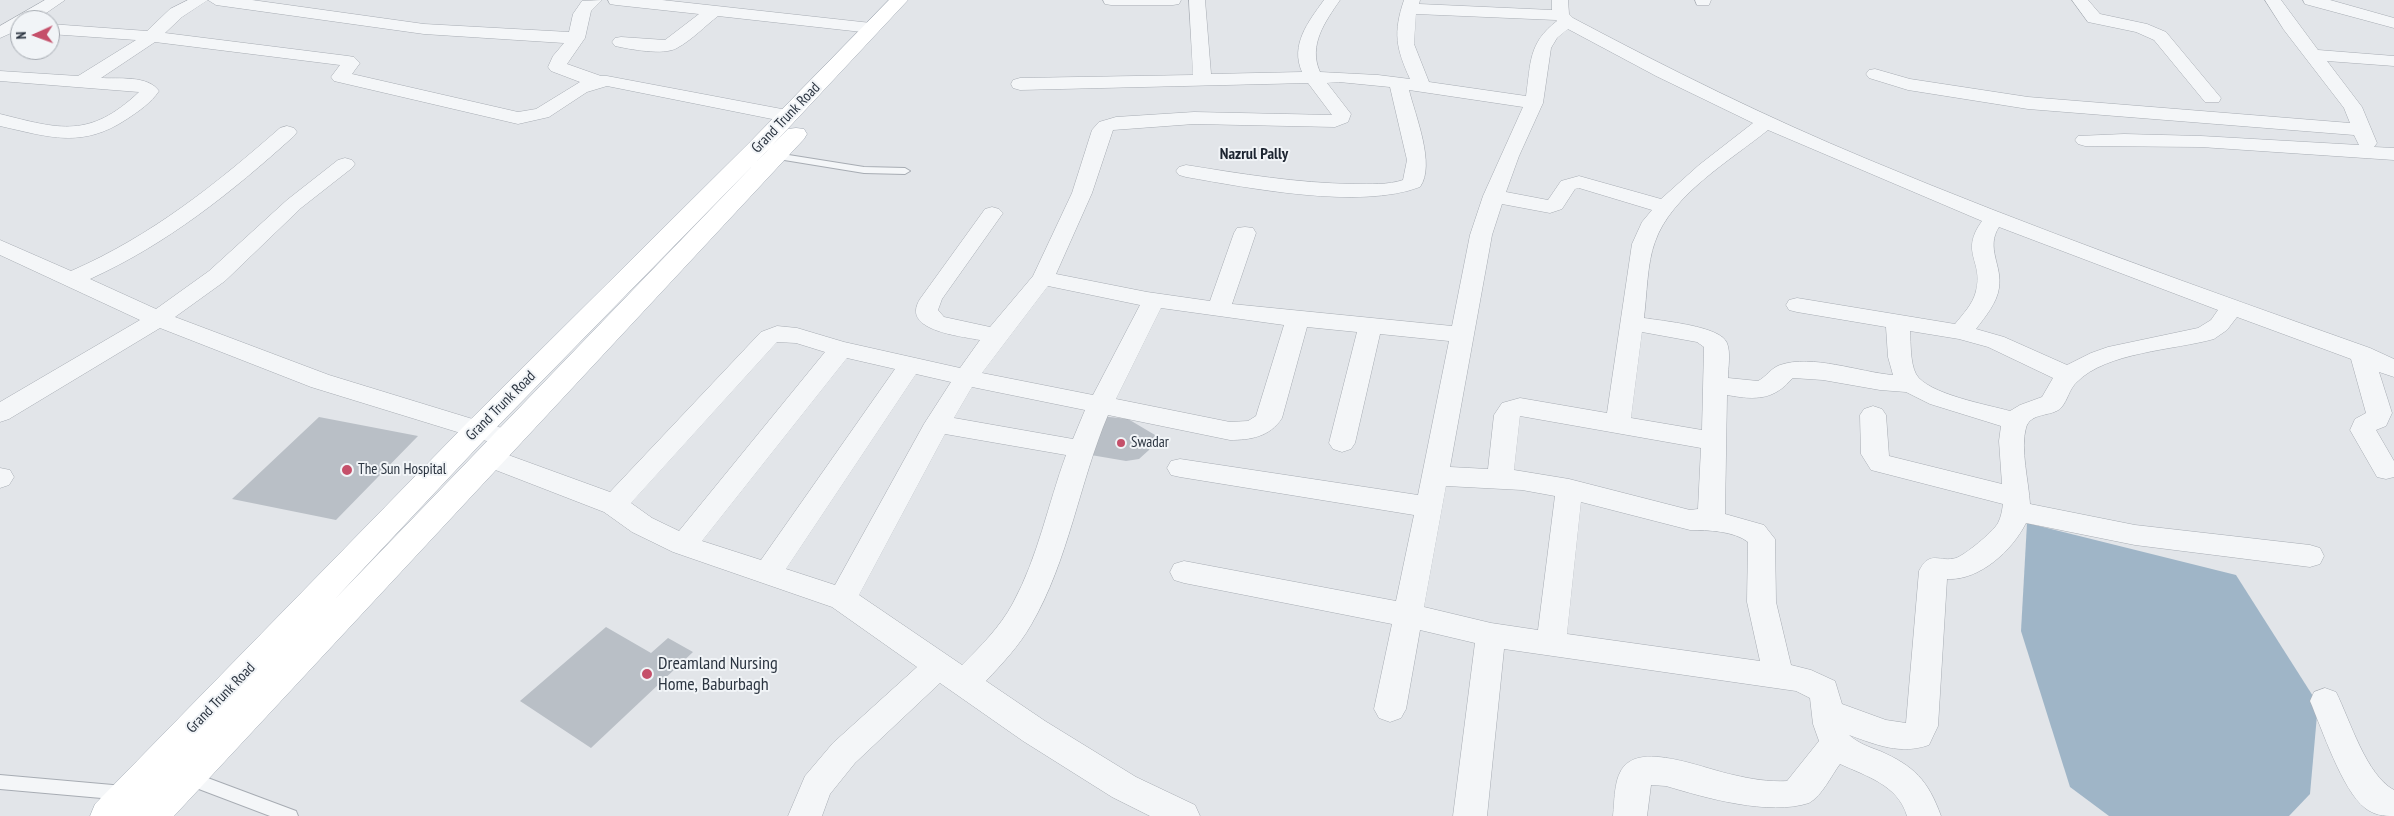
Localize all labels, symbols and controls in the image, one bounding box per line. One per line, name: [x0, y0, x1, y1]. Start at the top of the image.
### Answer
north arrow: [10, 10, 60, 60]
text: N: [12, 31, 30, 40]
street label: Grand Trunk Road: [748, 79, 824, 157]
district label: Nazrul Pally: [1220, 144, 1288, 164]
street label: Grand Trunk Road: [462, 367, 540, 445]
place label: Swadar: [1131, 434, 1169, 452]
marker: Swadar: [1115, 437, 1127, 449]
place label: The Sun Hospital: [358, 461, 446, 479]
marker: The Sun Hospital: [340, 463, 354, 477]
place label: Dreamland Nursing Home, Baburbagh: [658, 653, 778, 696]
street label: Grand Trunk Road: [183, 659, 259, 737]
marker: Dreamland Nursing Home, Baburbagh: [640, 667, 654, 681]

